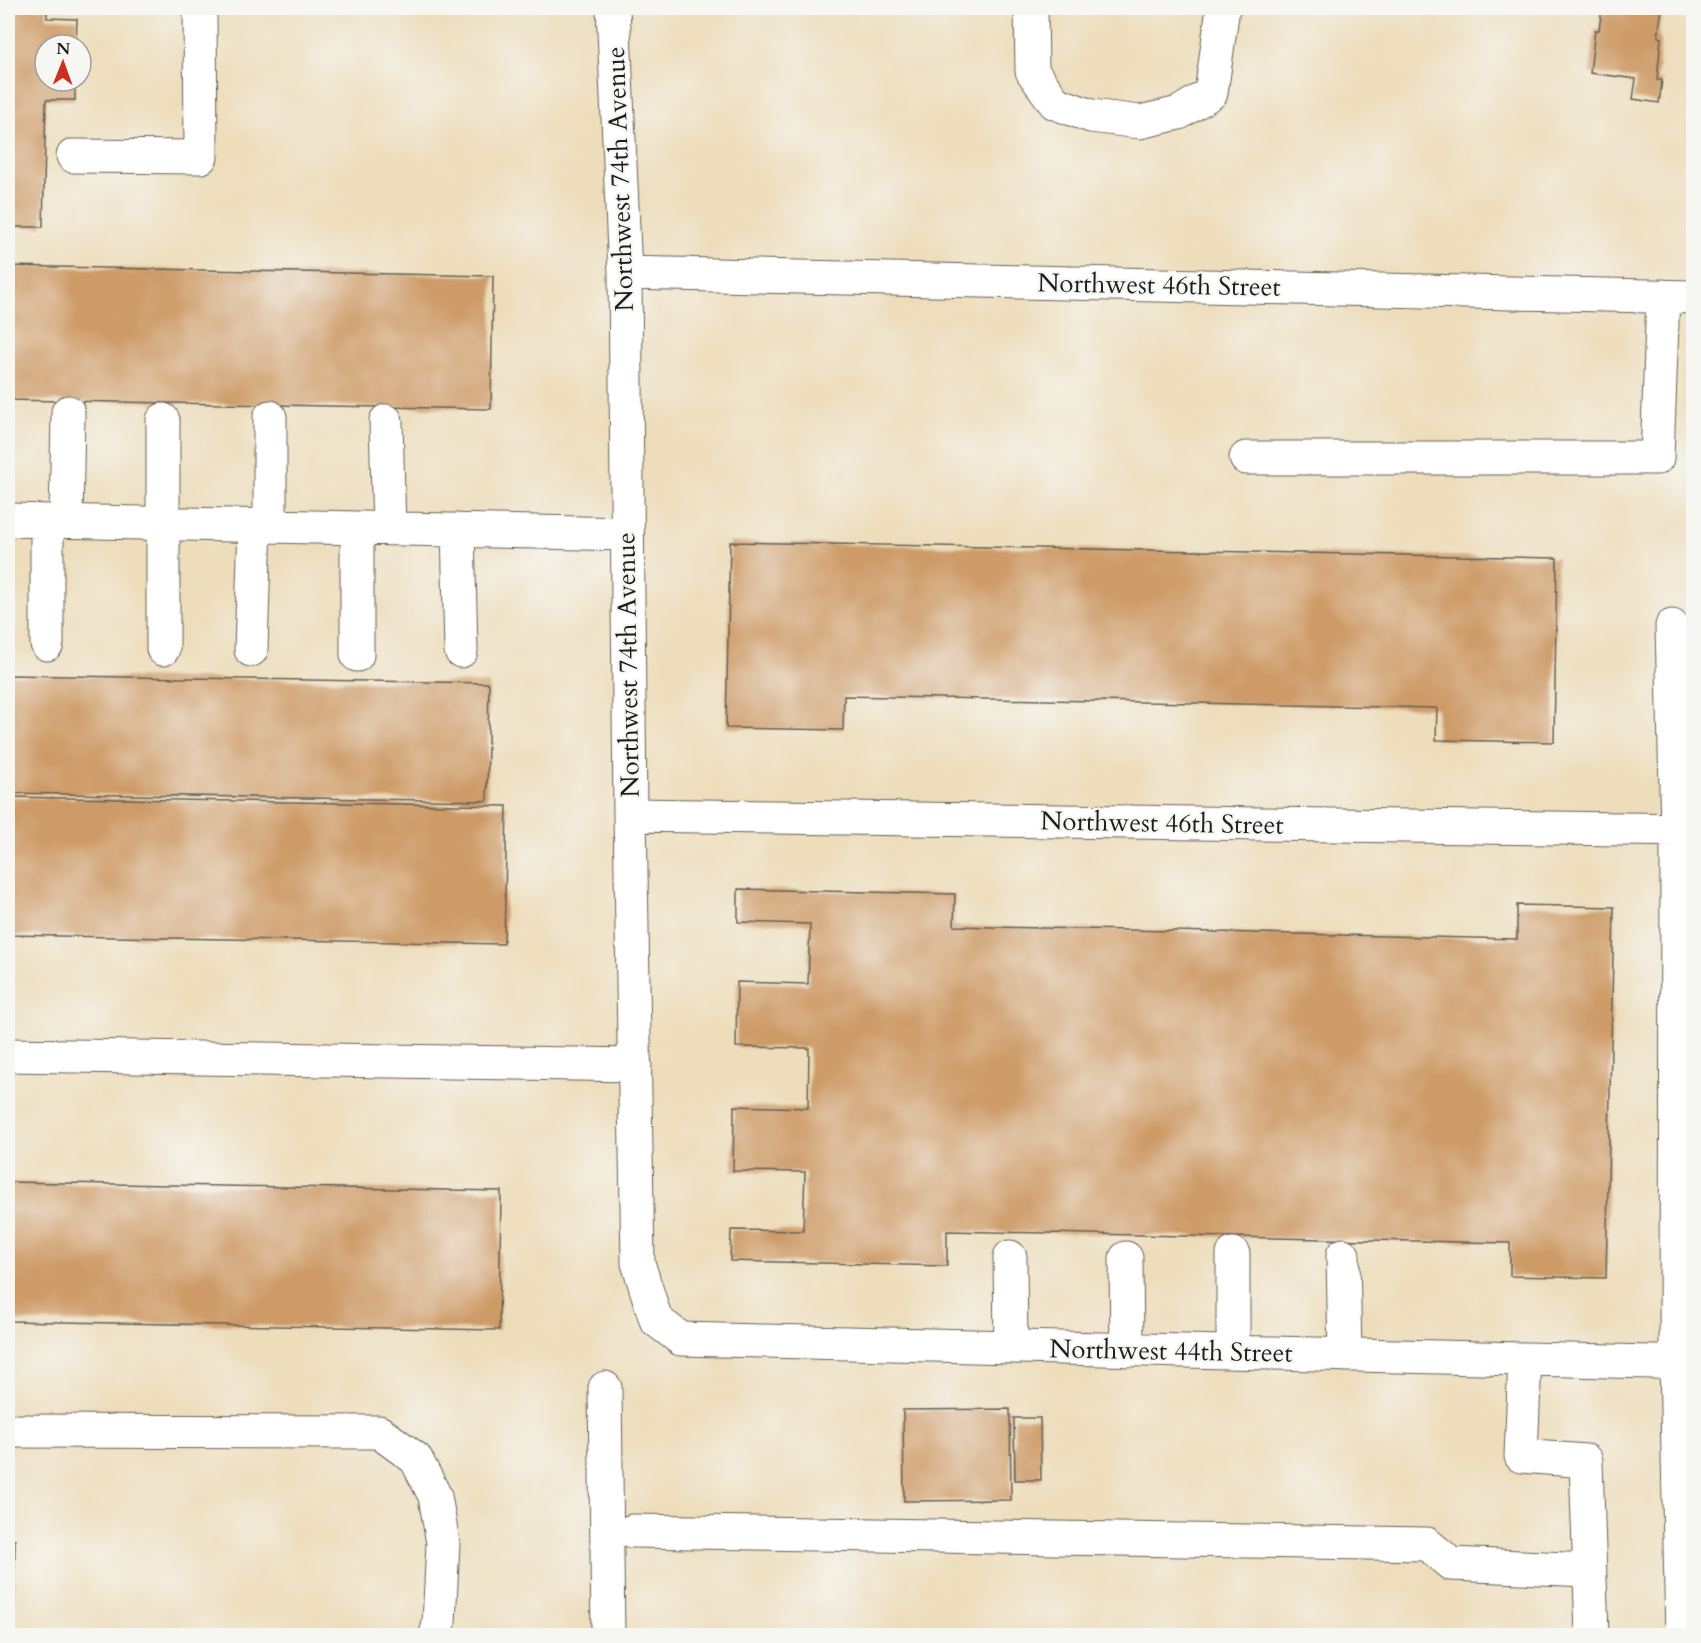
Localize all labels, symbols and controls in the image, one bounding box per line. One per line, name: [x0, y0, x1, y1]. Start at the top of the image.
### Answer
north arrow: [33, 33, 93, 93]
text: N: [56, 38, 70, 60]
street label: Northwest 74th Avenue: [598, 46, 642, 312]
street label: Northwest 46th Street: [1037, 265, 1281, 305]
street label: Northwest 74th Avenue: [608, 532, 648, 798]
street label: Northwest 46th Street: [1040, 803, 1284, 843]
street label: Northwest 44th Street: [1049, 1331, 1293, 1371]

